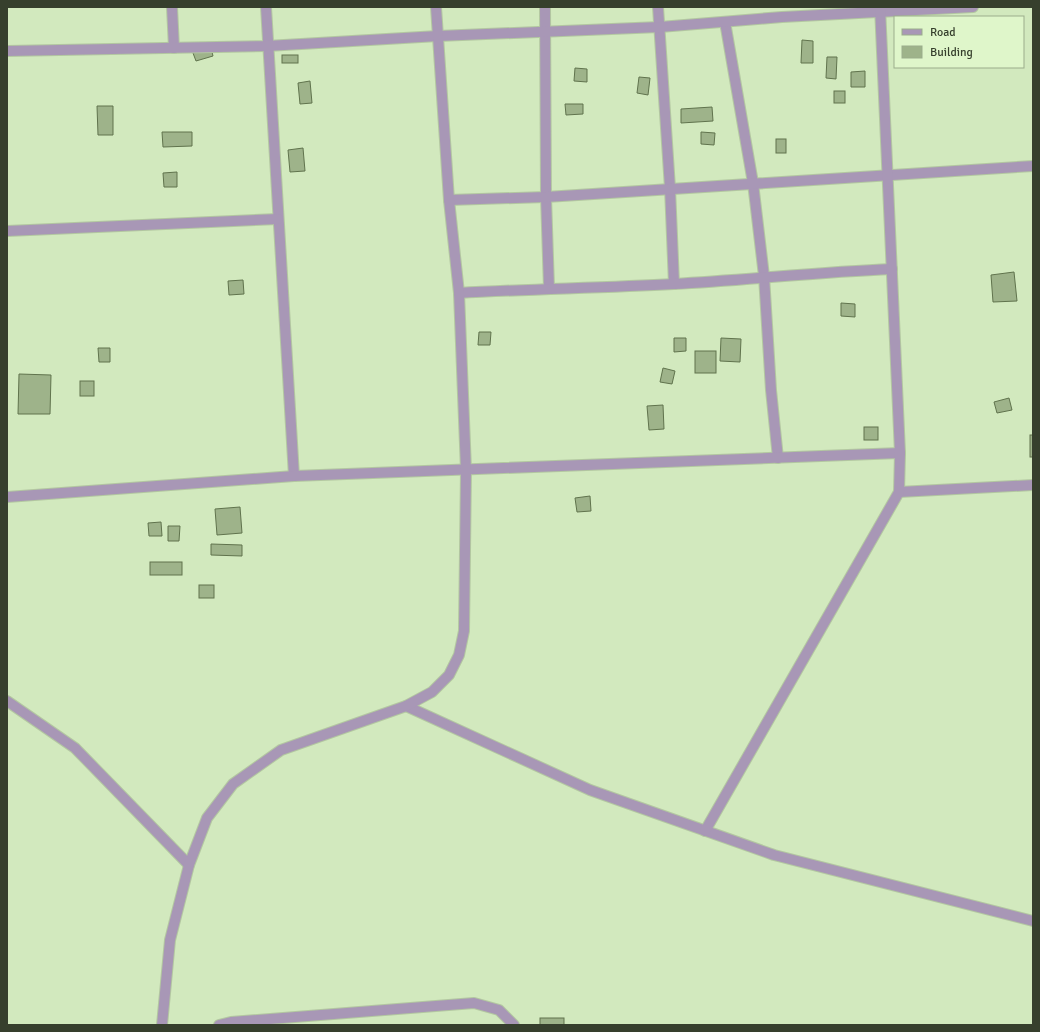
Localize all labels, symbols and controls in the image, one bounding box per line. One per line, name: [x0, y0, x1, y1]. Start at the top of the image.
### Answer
legend: [894, 16, 1024, 68]
text: Road: [930, 25, 956, 40]
text: Building: [930, 45, 973, 60]

